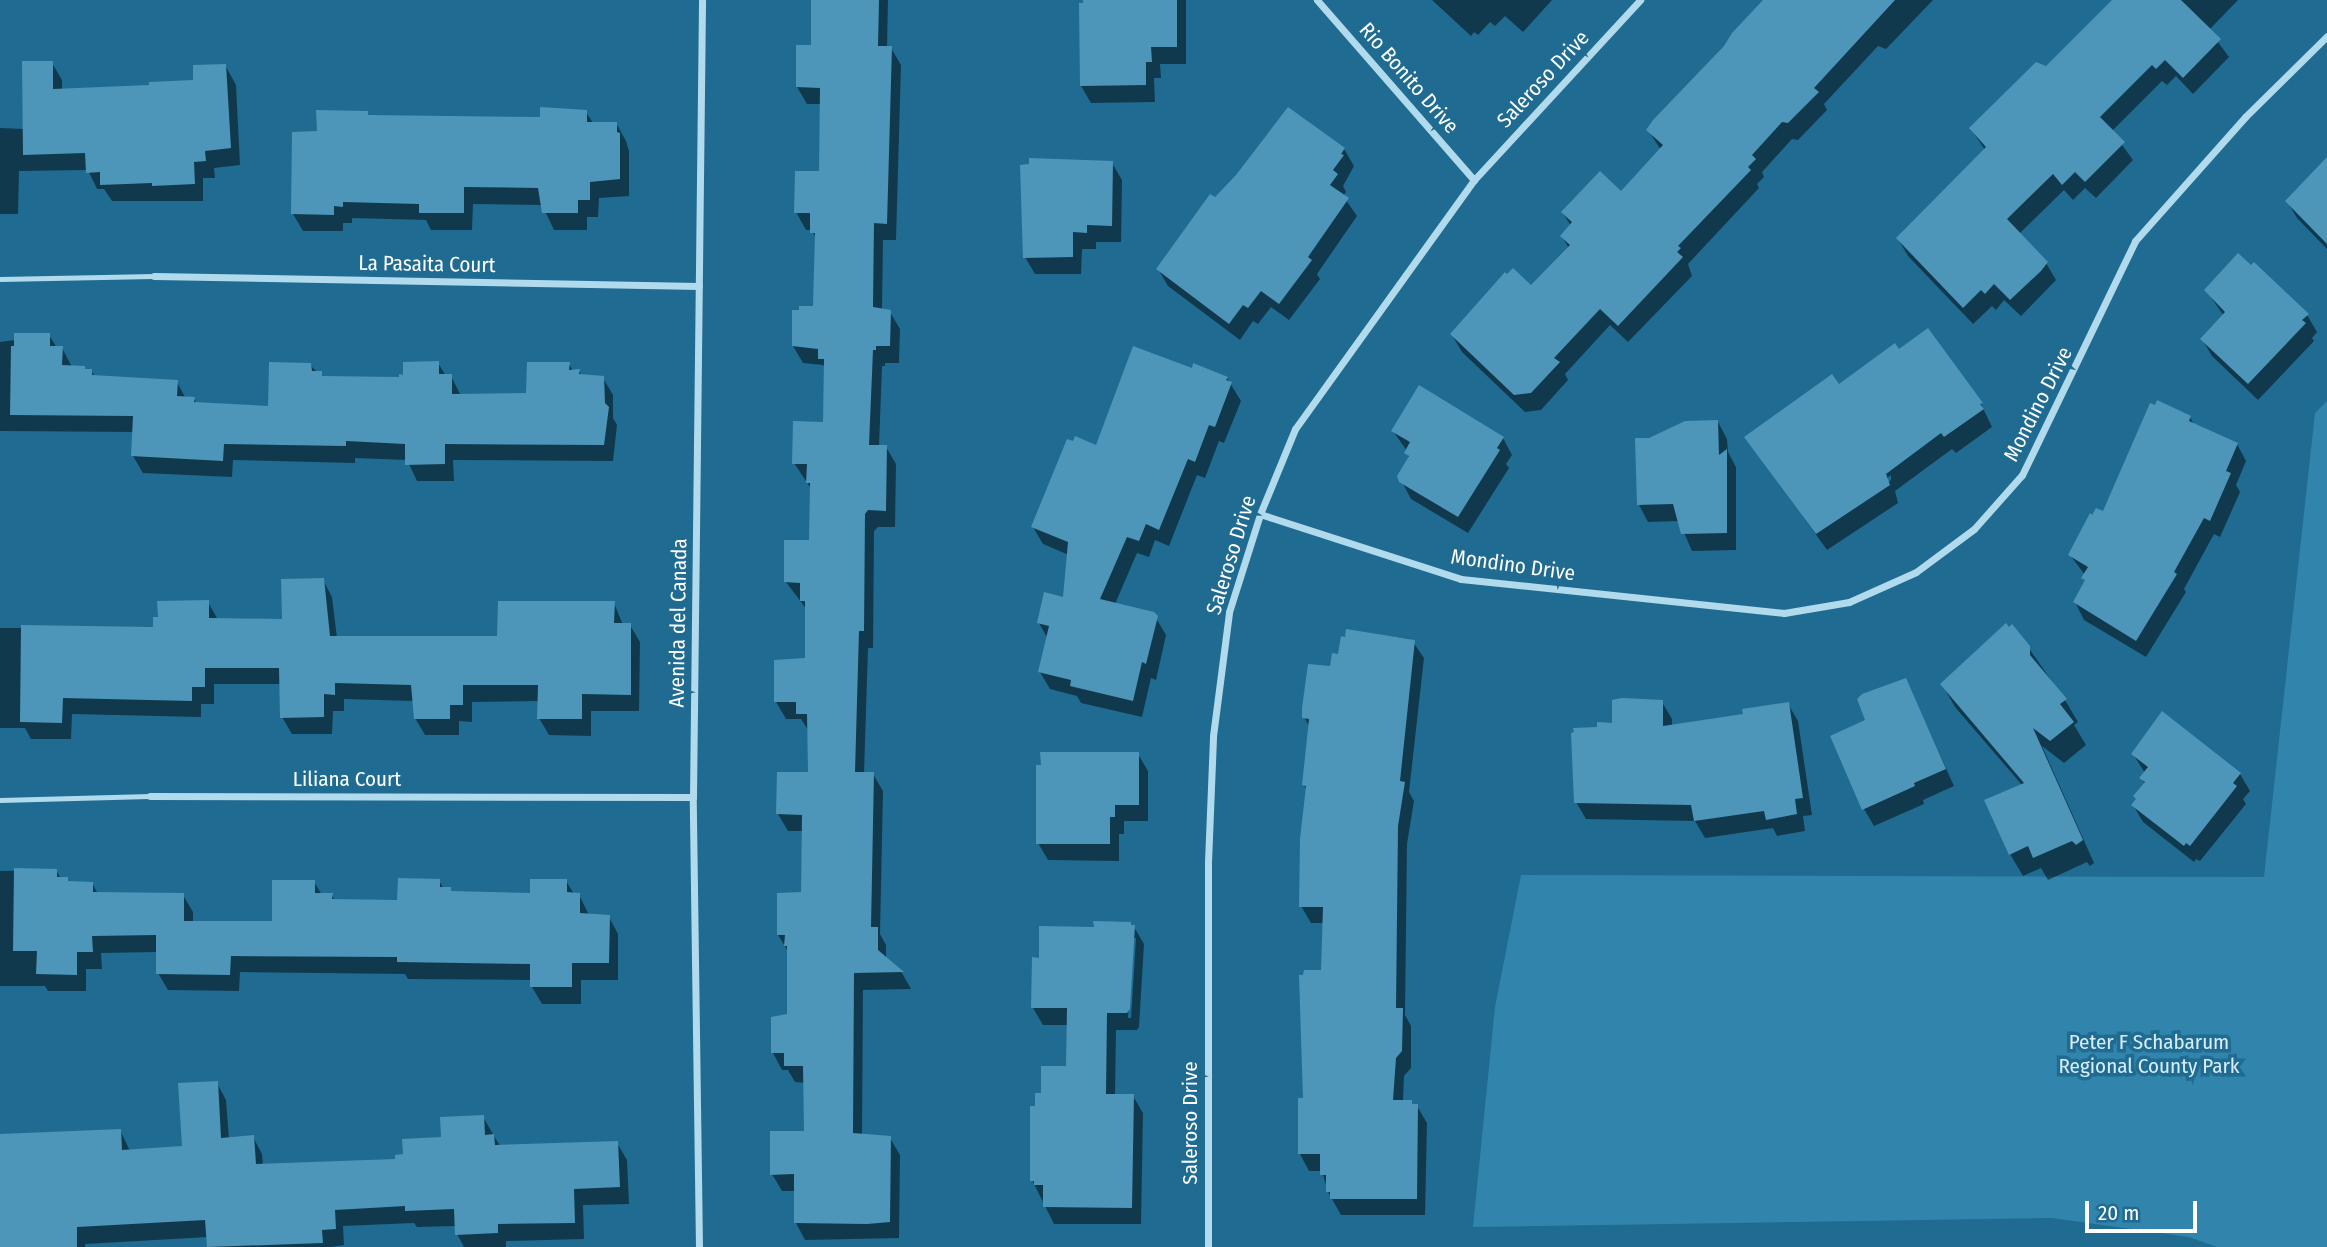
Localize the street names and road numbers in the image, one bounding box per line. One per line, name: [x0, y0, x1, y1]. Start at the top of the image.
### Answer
street label: Rio Bonito Drive: [1354, 17, 1464, 139]
street label: Saleroso Drive: [1492, 25, 1594, 133]
street label: La Pasaita Court: [358, 250, 496, 278]
street label: Mondino Drive: [1998, 343, 2078, 465]
street label: Saleroso Drive: [1201, 492, 1261, 618]
street label: Avenida del Canada: [664, 538, 692, 708]
street label: Mondino Drive: [1449, 544, 1577, 586]
street label: Liliana Court: [293, 766, 401, 792]
street label: Saleroso Drive: [1177, 1061, 1203, 1185]

